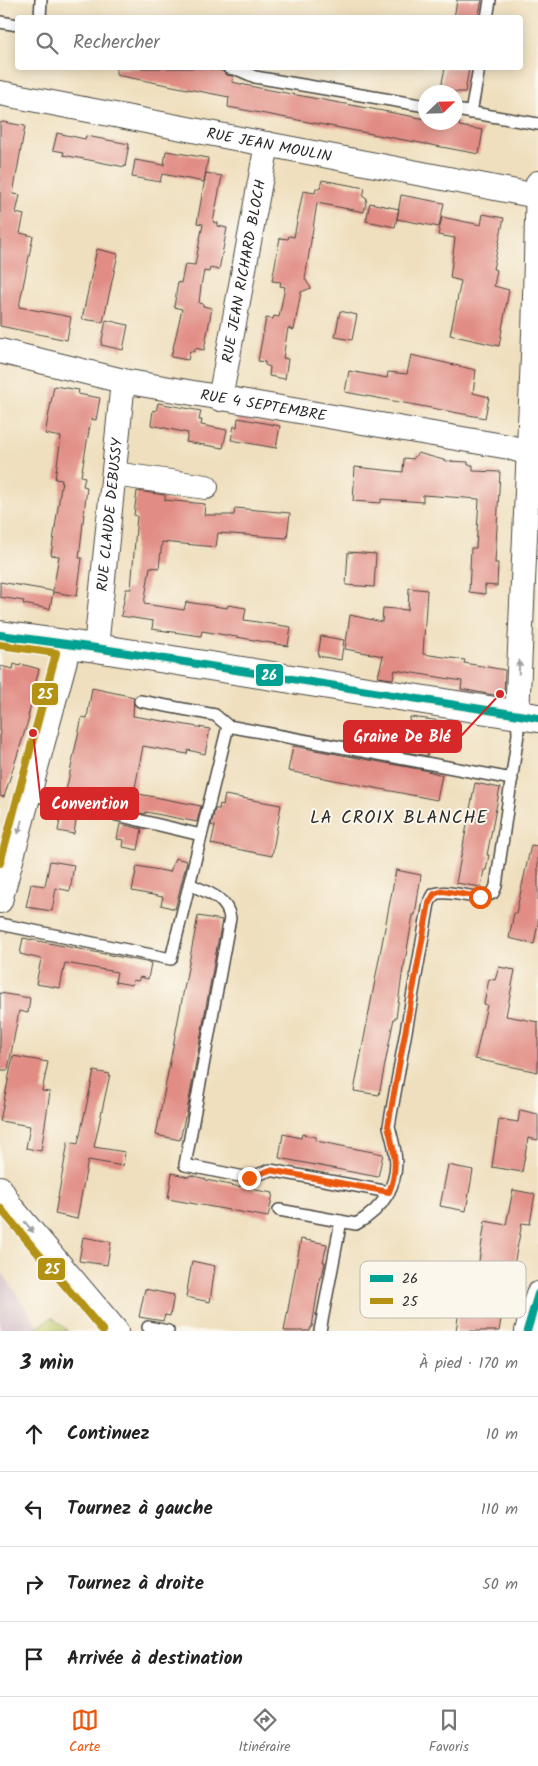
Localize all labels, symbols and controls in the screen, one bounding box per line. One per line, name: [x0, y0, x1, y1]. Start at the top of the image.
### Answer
search box: [15, 15, 523, 70]
text: Rechercher: [73, 28, 160, 58]
icon: search: [33, 29, 61, 57]
north arrow: [418, 85, 463, 130]
street label: RUE JEAN MOULIN: [204, 122, 333, 169]
street label: RUE JEAN RICHARD BLOCH: [216, 178, 273, 365]
street label: RUE 4 SEPTEMBRE: [198, 383, 329, 429]
street label: RUE CLAUDE DEBUSSY: [91, 436, 130, 593]
one-way arrow: [516, 659, 524, 675]
line badge: 26: [255, 663, 284, 687]
text: 26: [261, 665, 277, 687]
line badge: 25: [31, 682, 59, 706]
text: 25: [37, 684, 55, 706]
callout: Graine De Blé: [344, 721, 461, 752]
text: Graine De Blé: [354, 725, 451, 750]
callout: Convention: [41, 788, 138, 819]
text: Convention: [52, 792, 129, 817]
district label: LA CROIX BLANCHE: [310, 804, 488, 833]
one-way arrow: [16, 820, 24, 835]
route start: [469, 886, 492, 909]
route end: [238, 1167, 261, 1190]
one-way arrow: [23, 1221, 34, 1234]
line badge: 25: [37, 1257, 66, 1281]
text: 25: [44, 1259, 62, 1281]
legend: [360, 1261, 526, 1318]
text: 26: [402, 1268, 418, 1290]
text: 25: [402, 1291, 419, 1313]
text: 3 min: [20, 1347, 74, 1380]
text: À pied · 170 m: [419, 1351, 518, 1376]
text: Continuez: [67, 1419, 150, 1449]
icon: ahead: [20, 1420, 48, 1448]
text: 10 m: [486, 1422, 518, 1447]
text: Tournez à gauche: [67, 1494, 213, 1524]
icon: left: [20, 1495, 48, 1523]
text: 110 m: [481, 1497, 518, 1522]
text: Tournez à droite: [67, 1569, 204, 1599]
icon: right: [20, 1570, 48, 1598]
text: 50 m: [482, 1572, 518, 1597]
text: Arrivée à destination: [67, 1644, 243, 1674]
icon: arrive: [20, 1645, 48, 1673]
tab: Carte: [69, 1706, 100, 1758]
tab: Itinéraire: [239, 1706, 291, 1758]
tab: Favoris: [429, 1706, 469, 1758]

